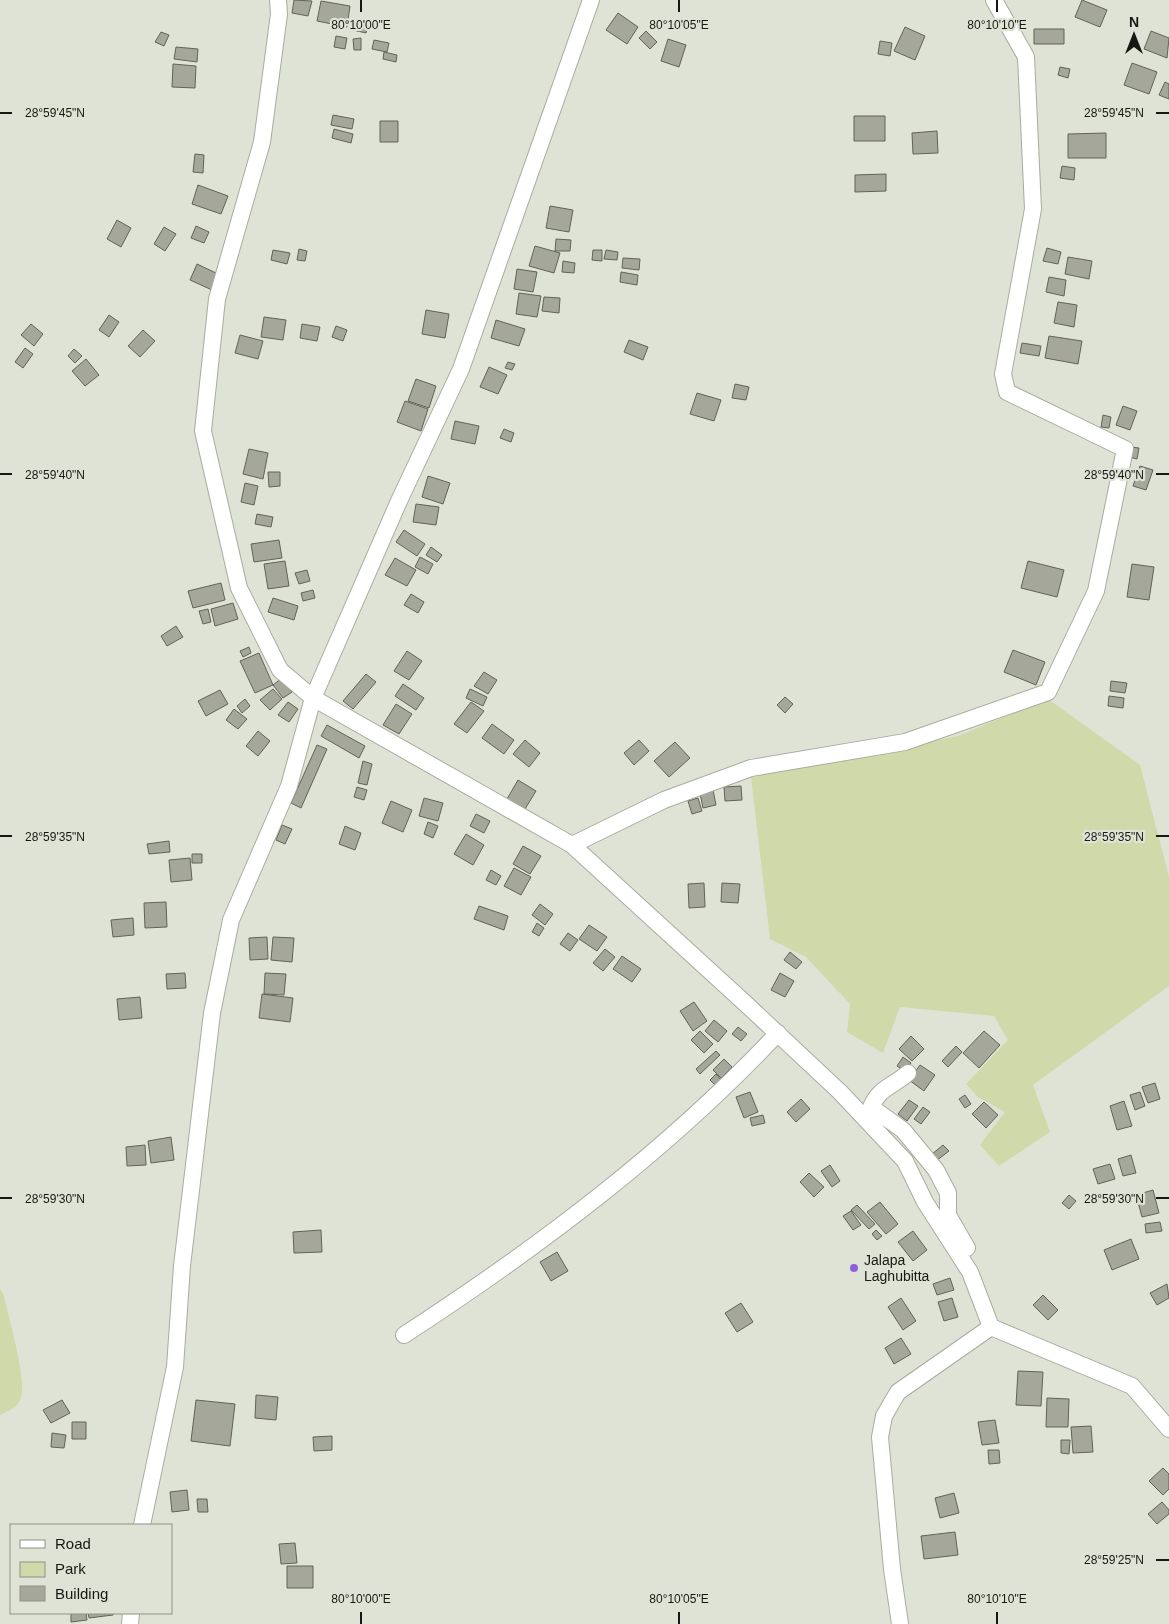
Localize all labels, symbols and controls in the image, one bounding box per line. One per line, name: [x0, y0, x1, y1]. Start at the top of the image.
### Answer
north arrow: [1109, 10, 1159, 60]
text: N: [1129, 14, 1139, 30]
text: 80°10'00"E: [331, 18, 391, 32]
text: 80°10'05"E: [649, 18, 709, 32]
text: 80°10'10"E: [967, 18, 1027, 32]
text: 28°59'45"N: [25, 106, 85, 120]
text: 28°59'45"N: [1084, 106, 1144, 120]
text: 28°59'40"N: [25, 468, 85, 482]
text: 28°59'40"N: [1084, 468, 1144, 482]
text: 28°59'35"N: [25, 830, 85, 844]
text: 28°59'35"N: [1084, 830, 1144, 844]
text: 28°59'30"N: [25, 1192, 85, 1206]
text: 28°59'30"N: [1084, 1192, 1144, 1206]
place label: Jalapa Laghubitta: [864, 1252, 930, 1284]
marker: Jalapa Laghubitta: [848, 1262, 860, 1274]
legend: [10, 1524, 172, 1614]
text: Road: [55, 1535, 91, 1552]
text: 28°59'25"N: [1084, 1553, 1144, 1567]
text: Park: [55, 1560, 86, 1577]
text: Building: [55, 1585, 108, 1602]
text: 80°10'00"E: [331, 1592, 391, 1606]
text: 80°10'05"E: [649, 1592, 709, 1606]
text: 80°10'10"E: [967, 1592, 1027, 1606]

